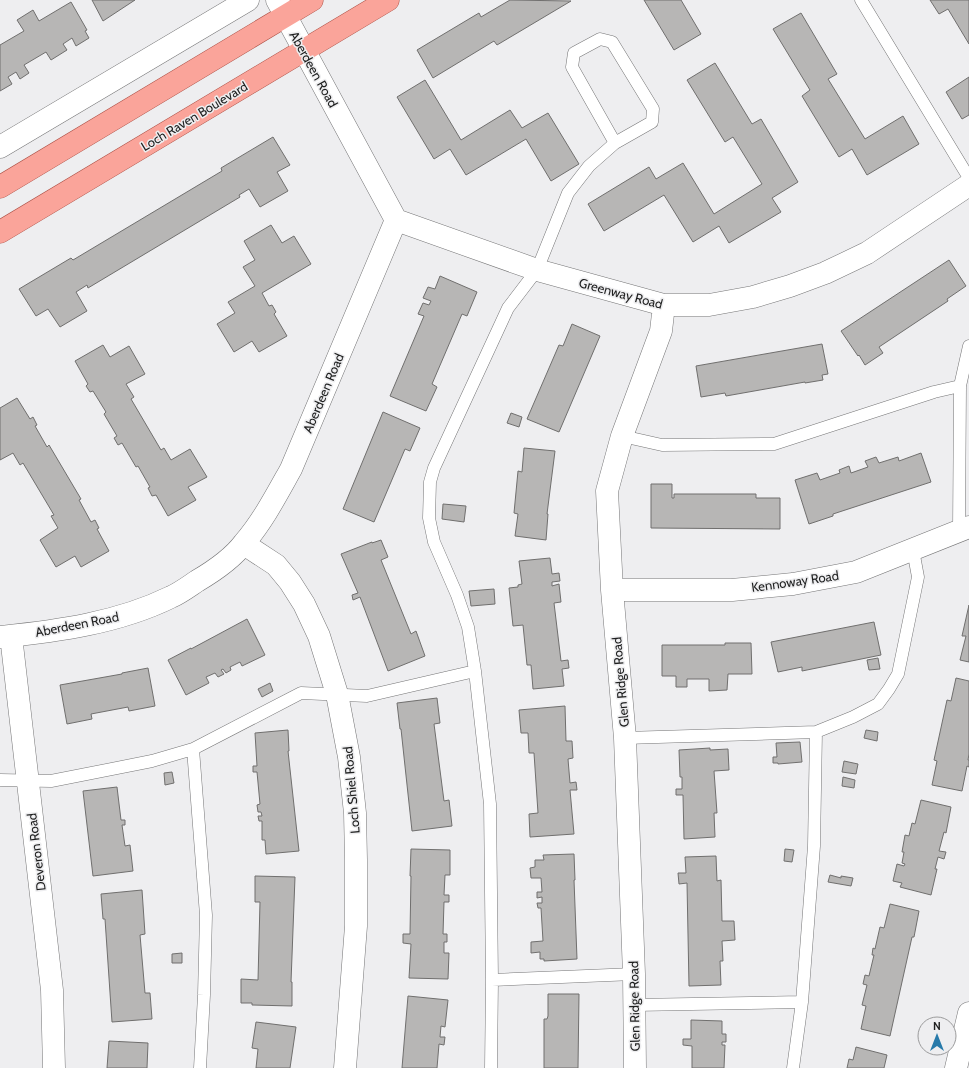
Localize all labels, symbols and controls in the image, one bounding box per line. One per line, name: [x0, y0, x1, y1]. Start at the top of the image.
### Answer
street label: Aberdeen Road: [286, 28, 342, 110]
street label: Loch Raven Boulevard: [138, 78, 250, 154]
street label: Greenway Road: [577, 274, 665, 312]
street label: Aberdeen Road: [299, 351, 347, 435]
street label: Kennoway Road: [750, 567, 840, 595]
street label: Aberdeen Road: [34, 608, 120, 640]
street label: Glen Ridge Road: [608, 636, 632, 728]
street label: Loch Shiel Road: [339, 746, 363, 834]
street label: Deveron Road: [23, 812, 49, 892]
street label: Glen Ridge Road: [625, 961, 643, 1051]
north arrow: [917, 1016, 957, 1056]
text: N: [933, 1019, 941, 1033]

